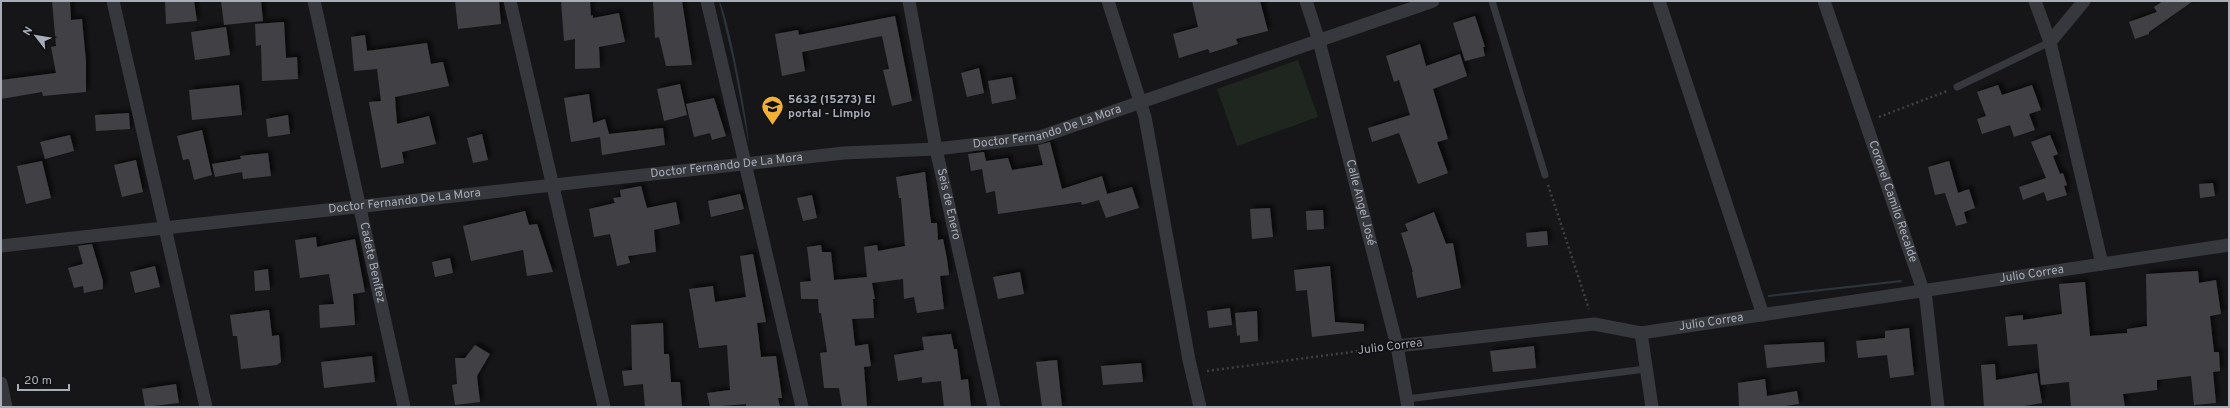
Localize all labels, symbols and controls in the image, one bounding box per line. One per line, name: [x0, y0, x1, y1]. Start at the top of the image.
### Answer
north arrow: [16, 16, 56, 56]
text: N: [20, 24, 36, 38]
place label: 5632 (15273) El portal - Limpio: [788, 92, 875, 122]
school or university icon: 5632 (15273) El portal - Limpio: [760, 94, 786, 127]
street label: Doctor Fernando De La Mora: [972, 101, 1124, 153]
street label: Coronel Camilo Recalde: [1864, 138, 1921, 265]
street label: Doctor Fernando De La Mora: [650, 150, 804, 182]
street label: Calle Angel José: [1342, 158, 1379, 248]
street label: Seis de Enero: [933, 167, 964, 242]
street label: Doctor Fernando De La Mora: [328, 185, 482, 218]
street label: Cadete Benítez: [355, 221, 389, 305]
street label: Julio Correa: [1998, 262, 2065, 287]
street label: Julio Correa: [1678, 310, 1745, 335]
street label: Julio Correa: [1357, 335, 1423, 359]
scale bar: [18, 366, 69, 392]
text: 20 m: [24, 373, 52, 389]

